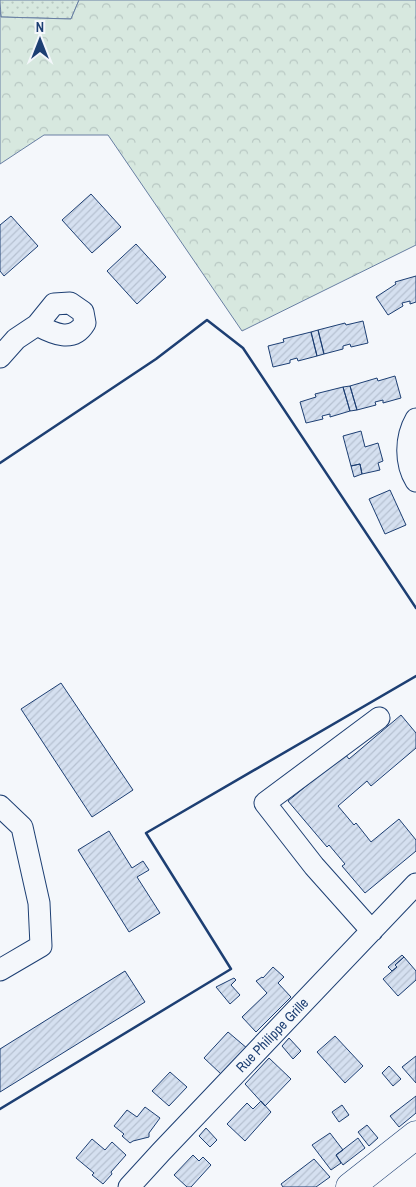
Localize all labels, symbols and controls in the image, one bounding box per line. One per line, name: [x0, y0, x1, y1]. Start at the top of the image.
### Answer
north arrow: [15, 15, 65, 65]
text: N: [36, 18, 44, 36]
street label: Rue Philippe Grille: [232, 994, 312, 1076]

